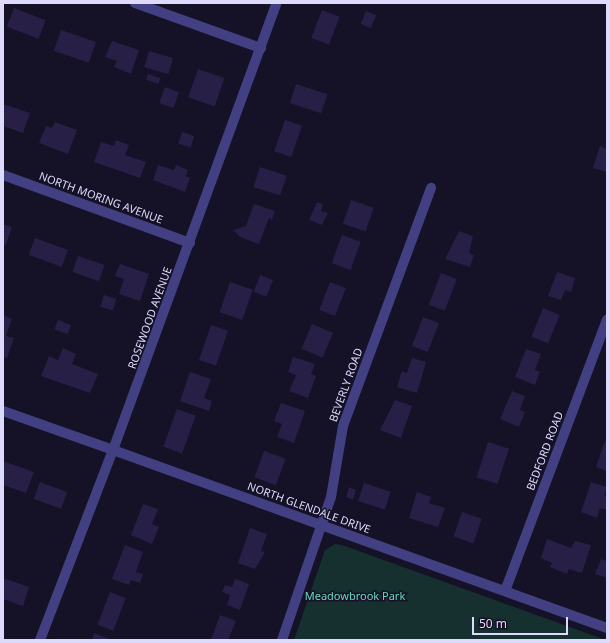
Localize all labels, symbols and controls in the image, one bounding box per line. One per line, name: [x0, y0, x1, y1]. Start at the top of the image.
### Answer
street label: NORTH MORING AVENUE: [37, 169, 165, 227]
street label: ROSEWOOD AVENUE: [125, 265, 175, 371]
street label: BEVERLY ROAD: [327, 346, 365, 424]
street label: BEDFORD ROAD: [524, 410, 566, 492]
street label: NORTH GLENDALE DRIVE: [246, 480, 372, 536]
park label: Meadowbrook Park: [305, 589, 405, 603]
scale bar: [474, 609, 570, 635]
text: 50 m: [479, 615, 507, 632]

